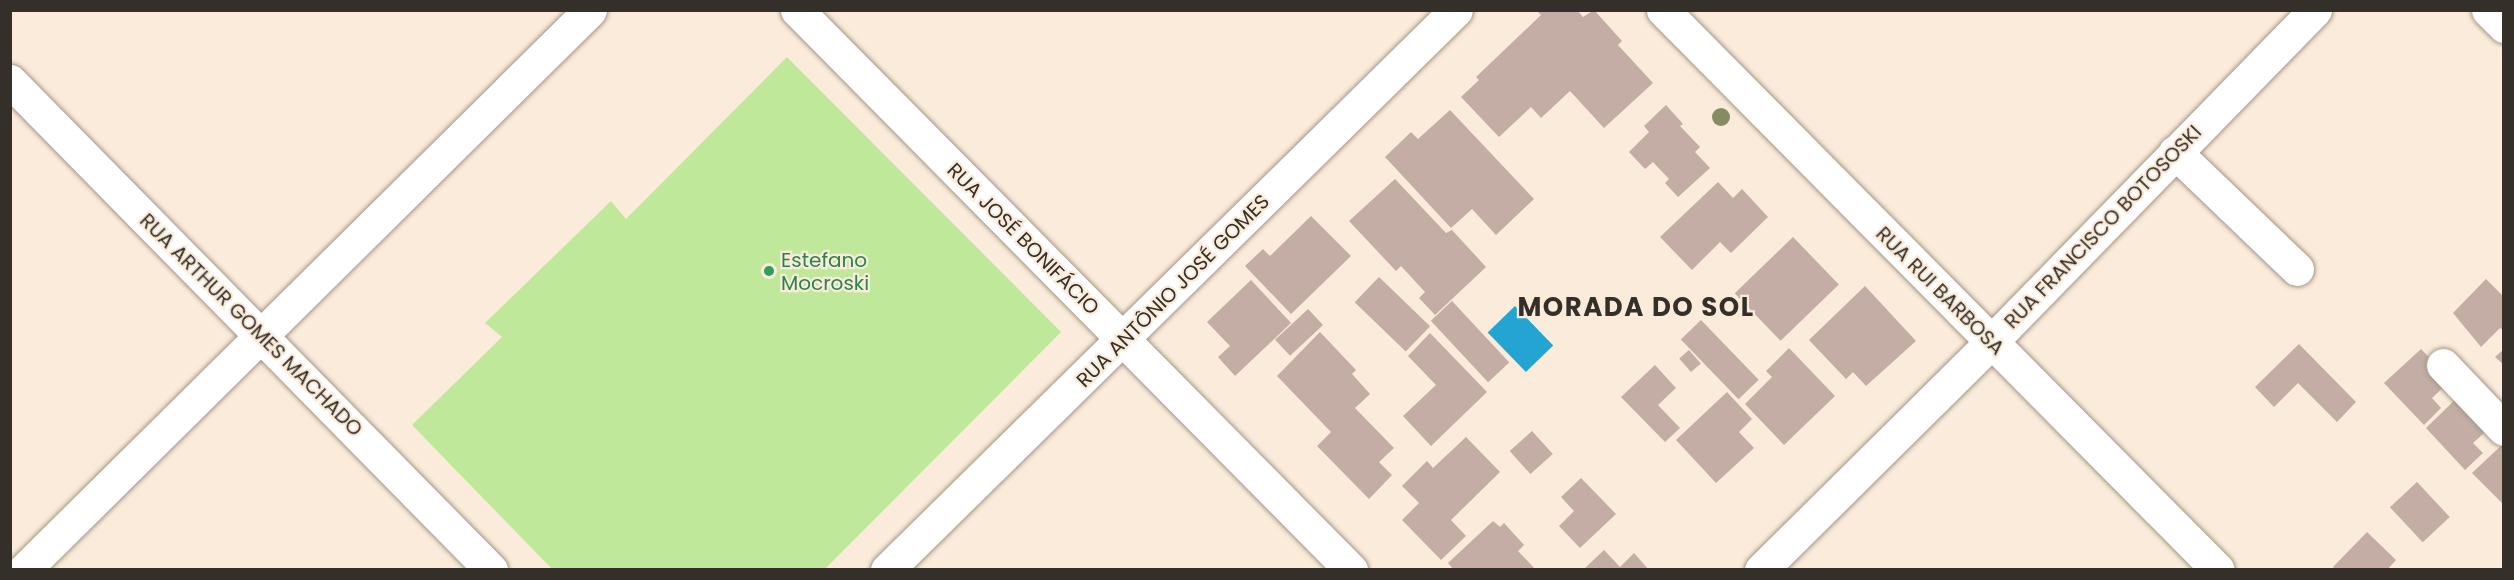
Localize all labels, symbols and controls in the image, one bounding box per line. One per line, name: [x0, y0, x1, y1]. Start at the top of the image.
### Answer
street label: RUA FRANCISCO BOTOSOSKI: [1999, 120, 2207, 334]
street label: RUA JOSÉ BONIFÁCIO: [942, 158, 1104, 320]
street label: RUA ANTÔNIO JOSÉ GOMES: [1072, 190, 1274, 392]
street label: RUA ARTHUR GOMES MACHADO: [135, 209, 367, 441]
street label: RUA RUI BARBOSA: [1871, 222, 2009, 360]
place label: Estefano Mocroski: [781, 248, 869, 295]
marker: Estefano Mocroski: [762, 264, 776, 278]
district label: MORADA DO SOL: [1517, 292, 1755, 324]

